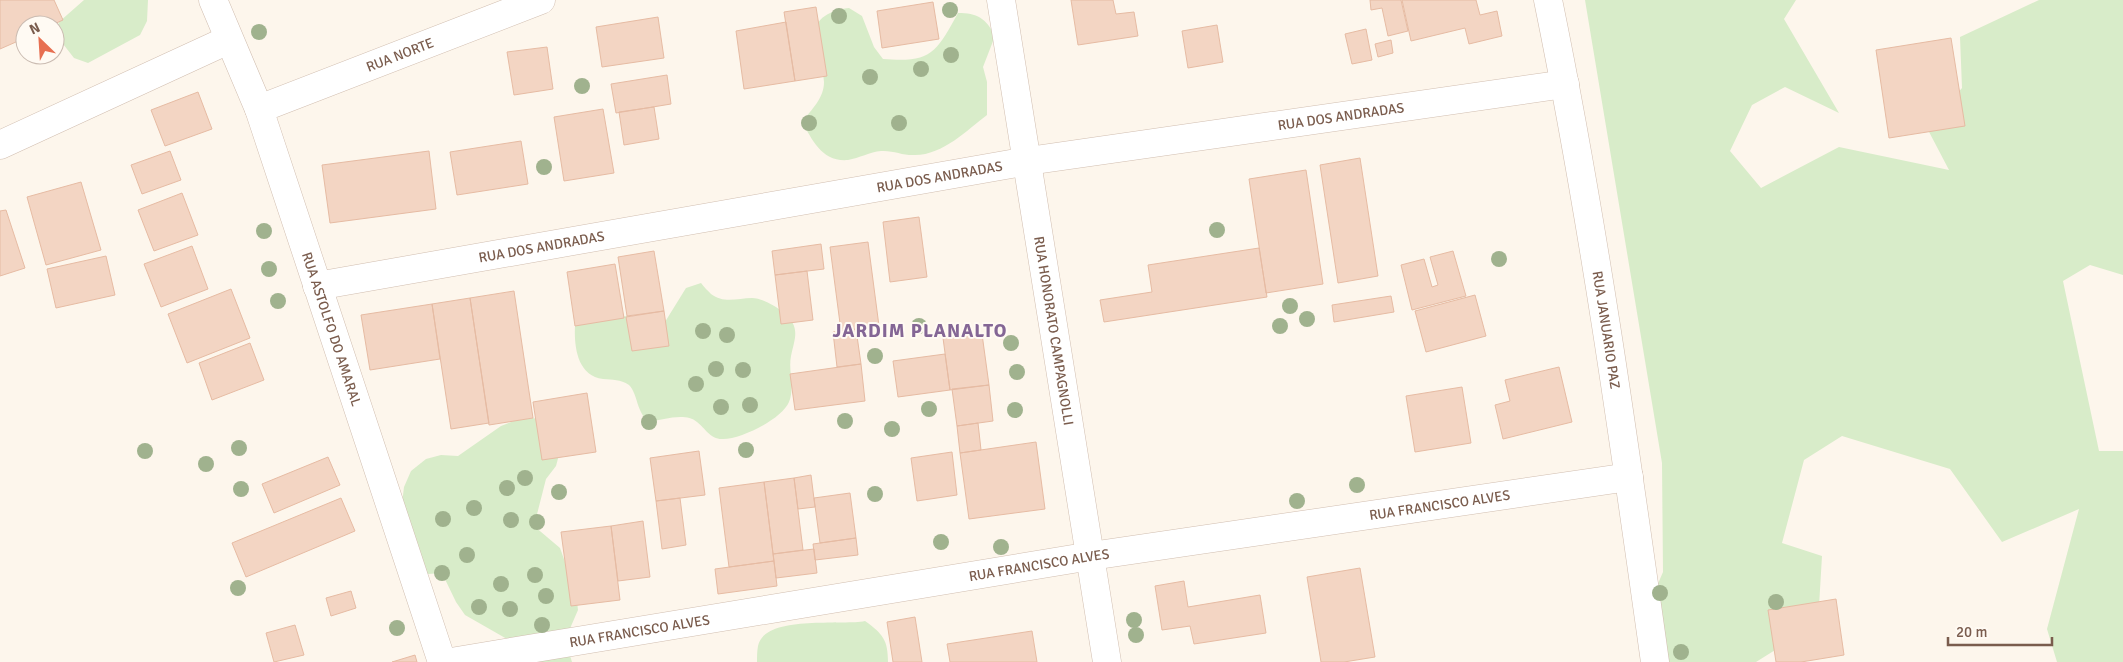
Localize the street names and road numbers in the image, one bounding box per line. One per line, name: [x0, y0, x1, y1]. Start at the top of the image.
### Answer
street label: RUA NORTE: [364, 34, 436, 75]
street label: RUA DOS ANDRADAS: [1277, 99, 1405, 134]
street label: RUA DOS ANDRADAS: [875, 157, 1004, 196]
street label: RUA DOS ANDRADAS: [477, 227, 606, 266]
street label: RUA HONORATO CAMPAGNOLLI: [1030, 235, 1077, 427]
street label: RUA ASTOLFO DO AMARAL: [298, 250, 365, 408]
street label: RUA JANUARIO PAZ: [1589, 270, 1624, 390]
street label: RUA FRANCISCO ALVES: [1368, 486, 1511, 524]
street label: RUA FRANCISCO ALVES: [967, 545, 1111, 585]
street label: RUA FRANCISCO ALVES: [568, 611, 711, 651]

